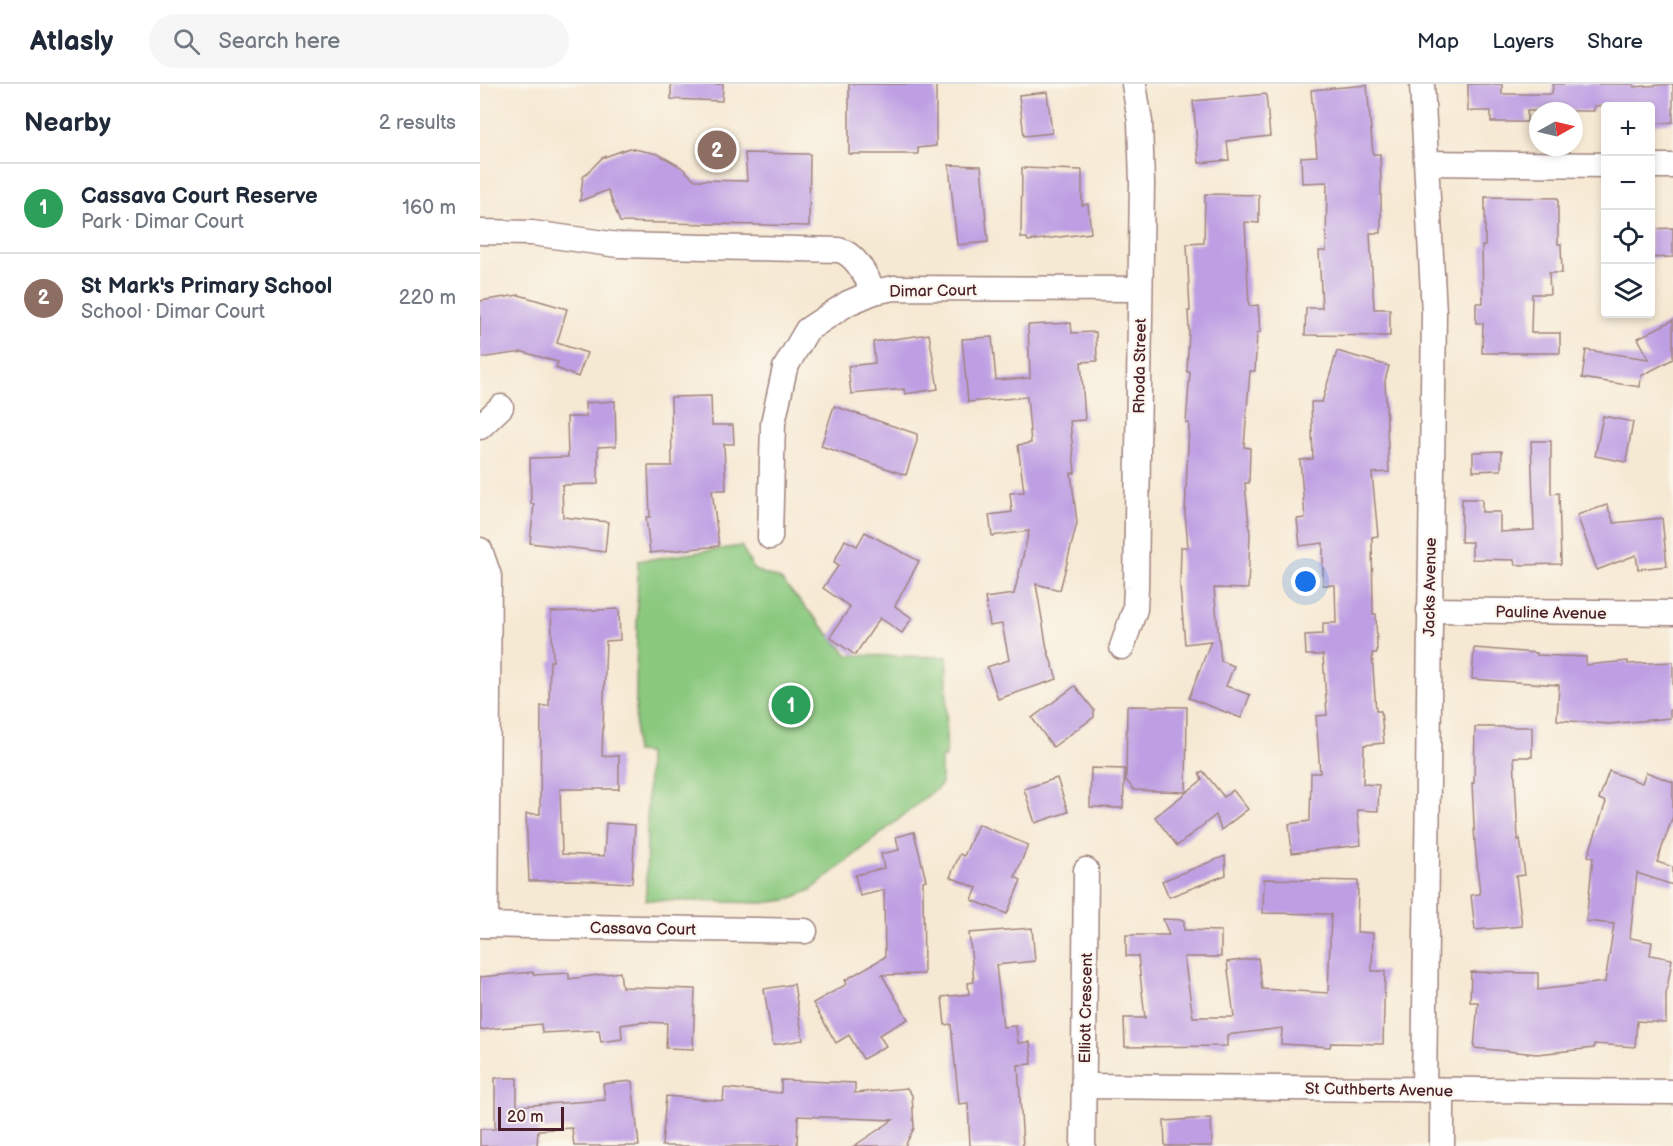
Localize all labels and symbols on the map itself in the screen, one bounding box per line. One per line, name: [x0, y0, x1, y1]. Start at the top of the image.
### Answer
north arrow: [1529, 102, 1583, 156]
pin: 2: [698, 128, 736, 172]
street label: Dimar Court: [889, 281, 977, 302]
street label: Rhoda Street: [1130, 318, 1151, 414]
street label: Jacks Avenue: [1420, 537, 1441, 637]
your location: [1291, 567, 1320, 596]
street label: Pauline Avenue: [1495, 603, 1607, 624]
pin: 1: [772, 682, 810, 728]
street label: Cassava Court: [590, 919, 696, 940]
street label: Elliott Crescent: [1076, 952, 1097, 1064]
street label: St Cuthberts Avenue: [1305, 1080, 1454, 1101]
scale bar: [498, 1104, 564, 1132]

